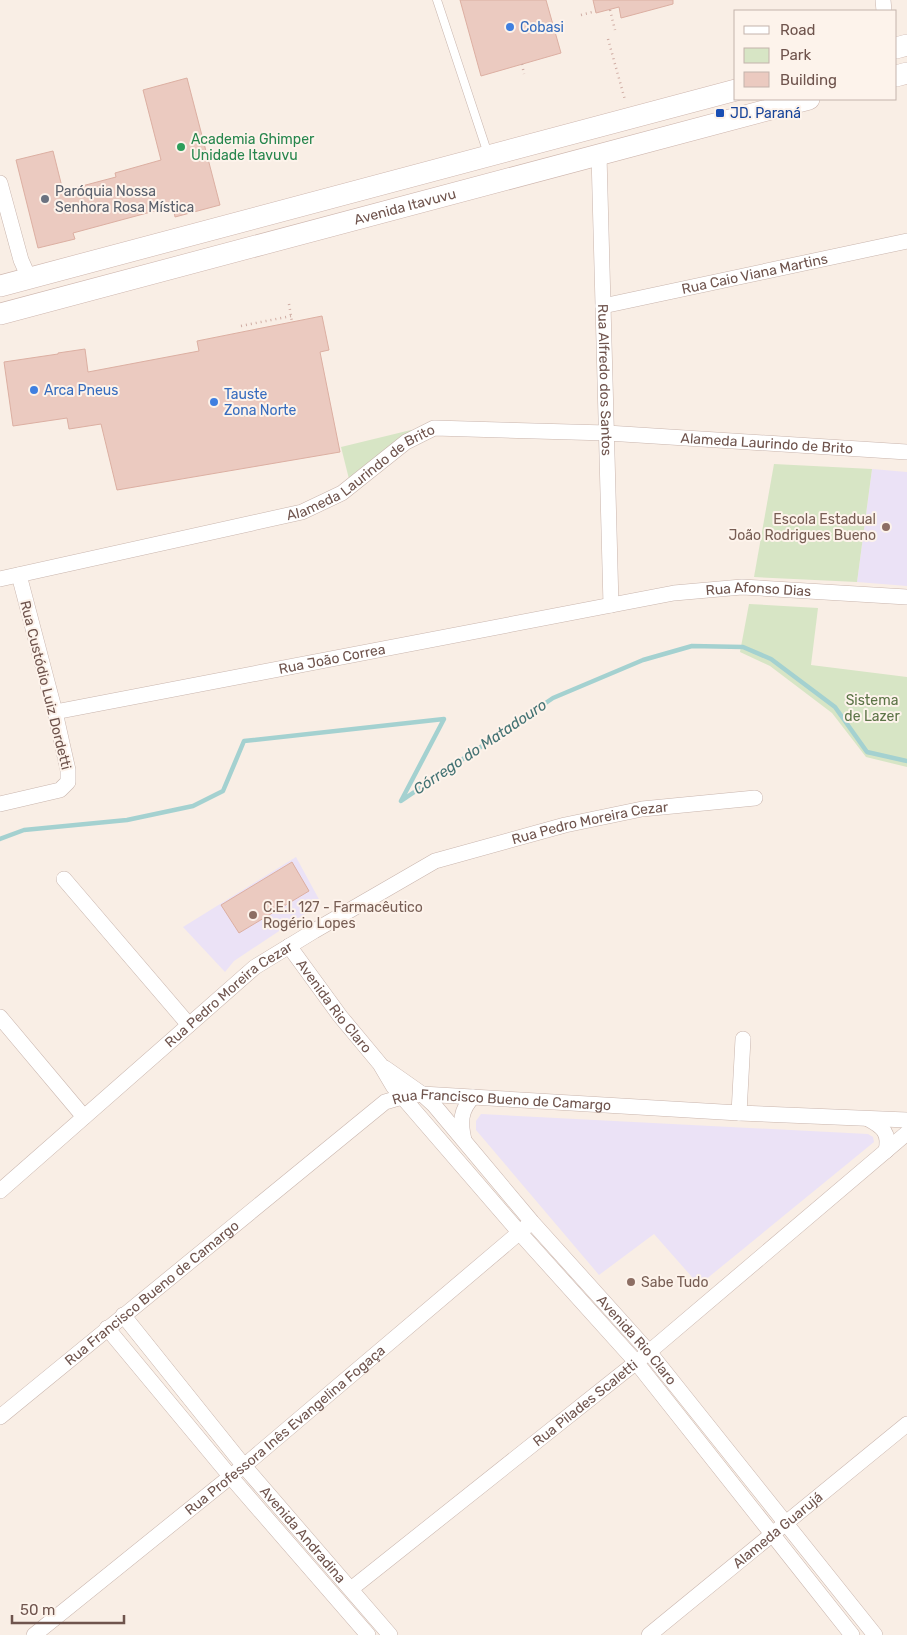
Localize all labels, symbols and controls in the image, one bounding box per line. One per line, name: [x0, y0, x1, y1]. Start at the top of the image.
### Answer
legend: [734, 10, 897, 100]
place label: Cobasi: [520, 19, 564, 36]
marker: Cobasi: [504, 21, 516, 33]
text: Road: [780, 21, 816, 39]
text: Park: [780, 46, 811, 64]
text: Building: [780, 71, 837, 89]
place label: JD. Paraná: [730, 105, 801, 122]
marker: JD. Paraná: [714, 107, 726, 119]
place label: Academia Ghimper Unidade Itavuvu: [191, 131, 315, 164]
marker: Academia Ghimper Unidade Itavuvu: [175, 141, 187, 153]
place label: Paróquia Nossa Senhora Rosa Mística: [55, 183, 194, 216]
street label: Avenida Itavuvu: [352, 185, 458, 229]
marker: Paróquia Nossa Senhora Rosa Mística: [39, 193, 51, 205]
street label: Rua Caio Viana Martins: [680, 250, 829, 298]
street label: Rua Alfredo dos Santos: [594, 304, 615, 456]
place label: Arca Pneus: [44, 382, 118, 399]
marker: Arca Pneus: [28, 384, 40, 396]
place label: Tauste Zona Norte: [224, 386, 296, 419]
marker: Tauste Zona Norte: [208, 396, 220, 408]
street label: Alameda Laurindo de Brito: [285, 421, 438, 524]
street label: Alameda Laurindo de Brito: [680, 430, 854, 458]
place label: Escola Estadual João Rodrigues Bueno: [728, 511, 876, 544]
marker: Escola Estadual João Rodrigues Bueno: [880, 521, 892, 533]
street label: Rua Afonso Dias: [705, 579, 812, 600]
street label: Rua Custódio Luiz Dordetti: [16, 599, 75, 771]
street label: Rua João Correa: [277, 641, 387, 678]
park label: Sistema de Lazer: [844, 692, 900, 725]
water label: Córrego do Matadouro: [410, 695, 550, 798]
street label: Rua Pedro Moreira Cezar: [510, 798, 670, 848]
place label: C.E.I. 127 - Farmacêutico Rogério Lopes: [263, 899, 423, 932]
marker: C.E.I. 127 - Farmacêutico Rogério Lopes: [247, 909, 259, 921]
street label: Rua Pedro Moreira Cezar: [162, 938, 297, 1051]
street label: Avenida Rio Claro: [292, 956, 375, 1056]
street label: Rua Francisco Bueno de Camargo: [390, 1086, 612, 1114]
street label: Rua Francisco Bueno de Camargo: [62, 1217, 242, 1369]
place label: Sabe Tudo: [641, 1274, 708, 1291]
marker: Sabe Tudo: [625, 1276, 637, 1288]
street label: Avenida Rio Claro: [593, 1292, 680, 1389]
street label: Rua Professora Inês Evangelina Fogaça: [182, 1342, 389, 1519]
street label: Rua Pilades Scaletti: [530, 1357, 641, 1450]
street label: Avenida Andradina: [256, 1483, 349, 1587]
street label: Alameda Guarujá: [729, 1489, 826, 1572]
scale bar: [12, 1592, 125, 1624]
text: 50 m: [20, 1601, 55, 1619]

